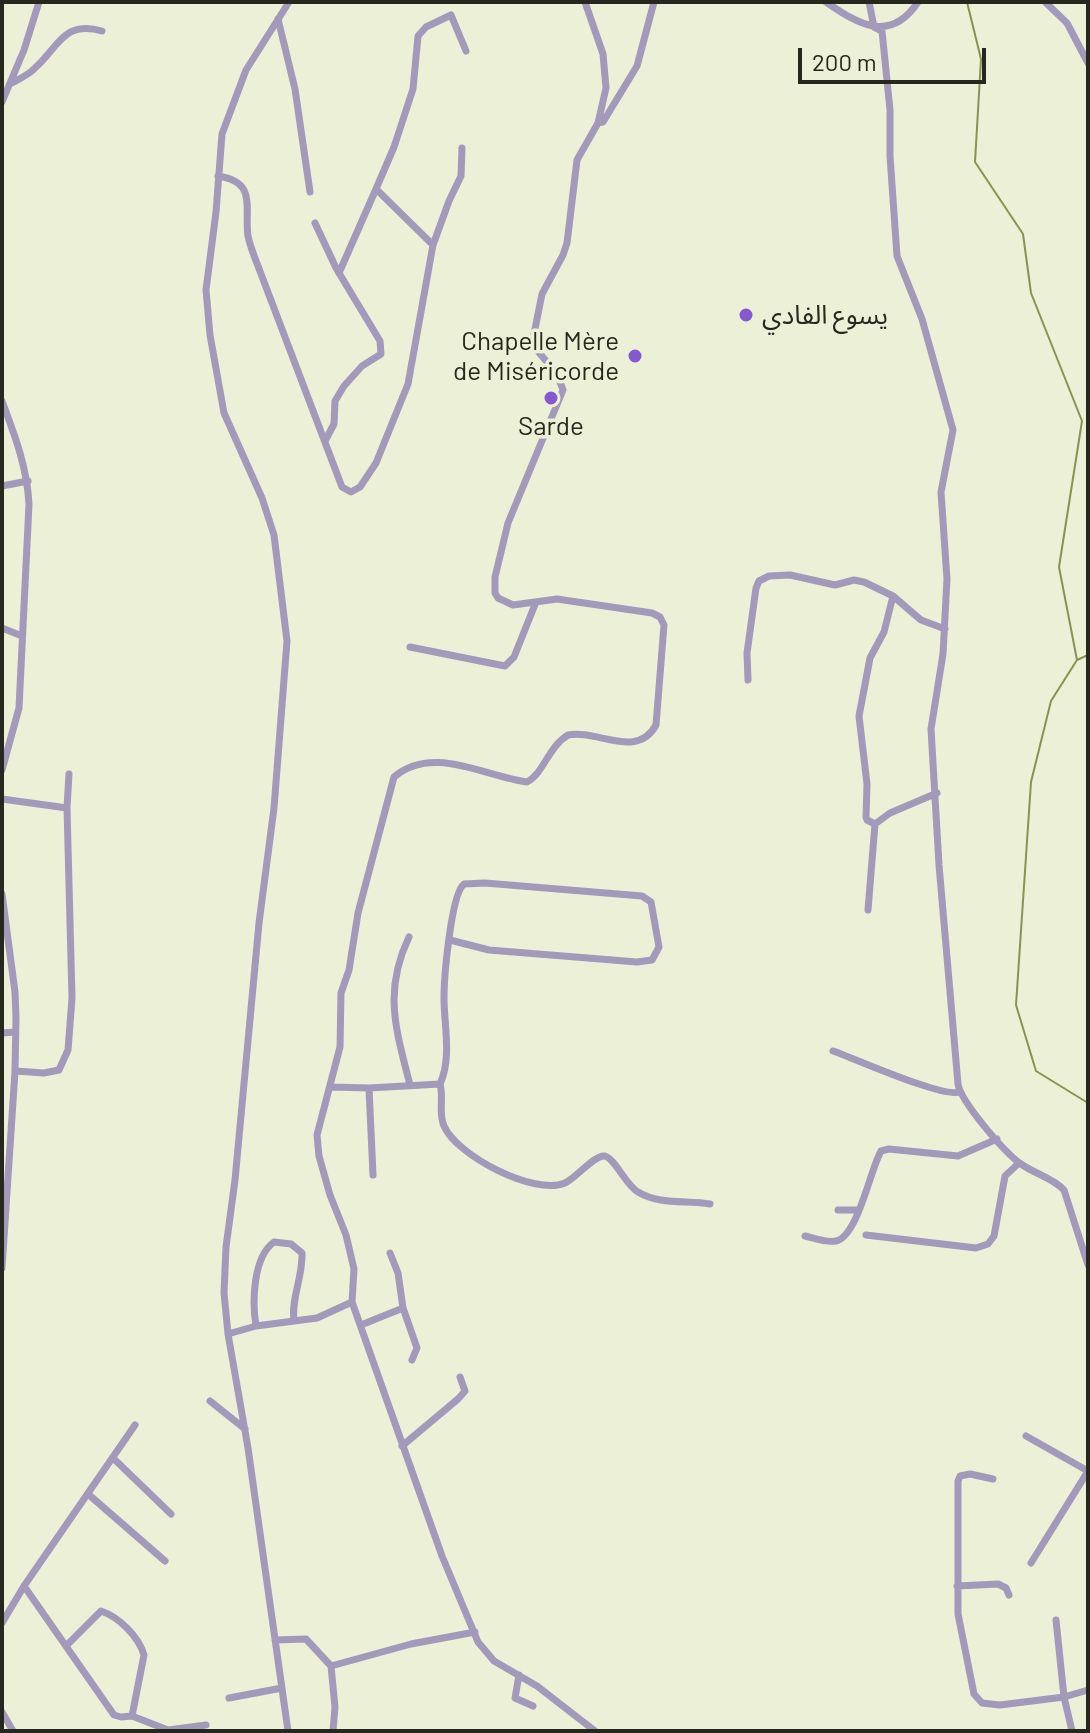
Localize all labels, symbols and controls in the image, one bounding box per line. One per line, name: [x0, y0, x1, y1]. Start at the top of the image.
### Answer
scale bar: [802, 32, 990, 82]
text: 200 m: [812, 47, 877, 76]
place label: يسوع الفادي: [762, 299, 888, 331]
marker: يسوع الفادي: [737, 306, 755, 324]
place label: Chapelle Mère de Miséricorde: [453, 325, 619, 386]
marker: Chapelle Mère de Miséricorde: [626, 347, 644, 365]
marker: Sarde: [542, 389, 560, 407]
place label: Sarde: [518, 410, 584, 442]

